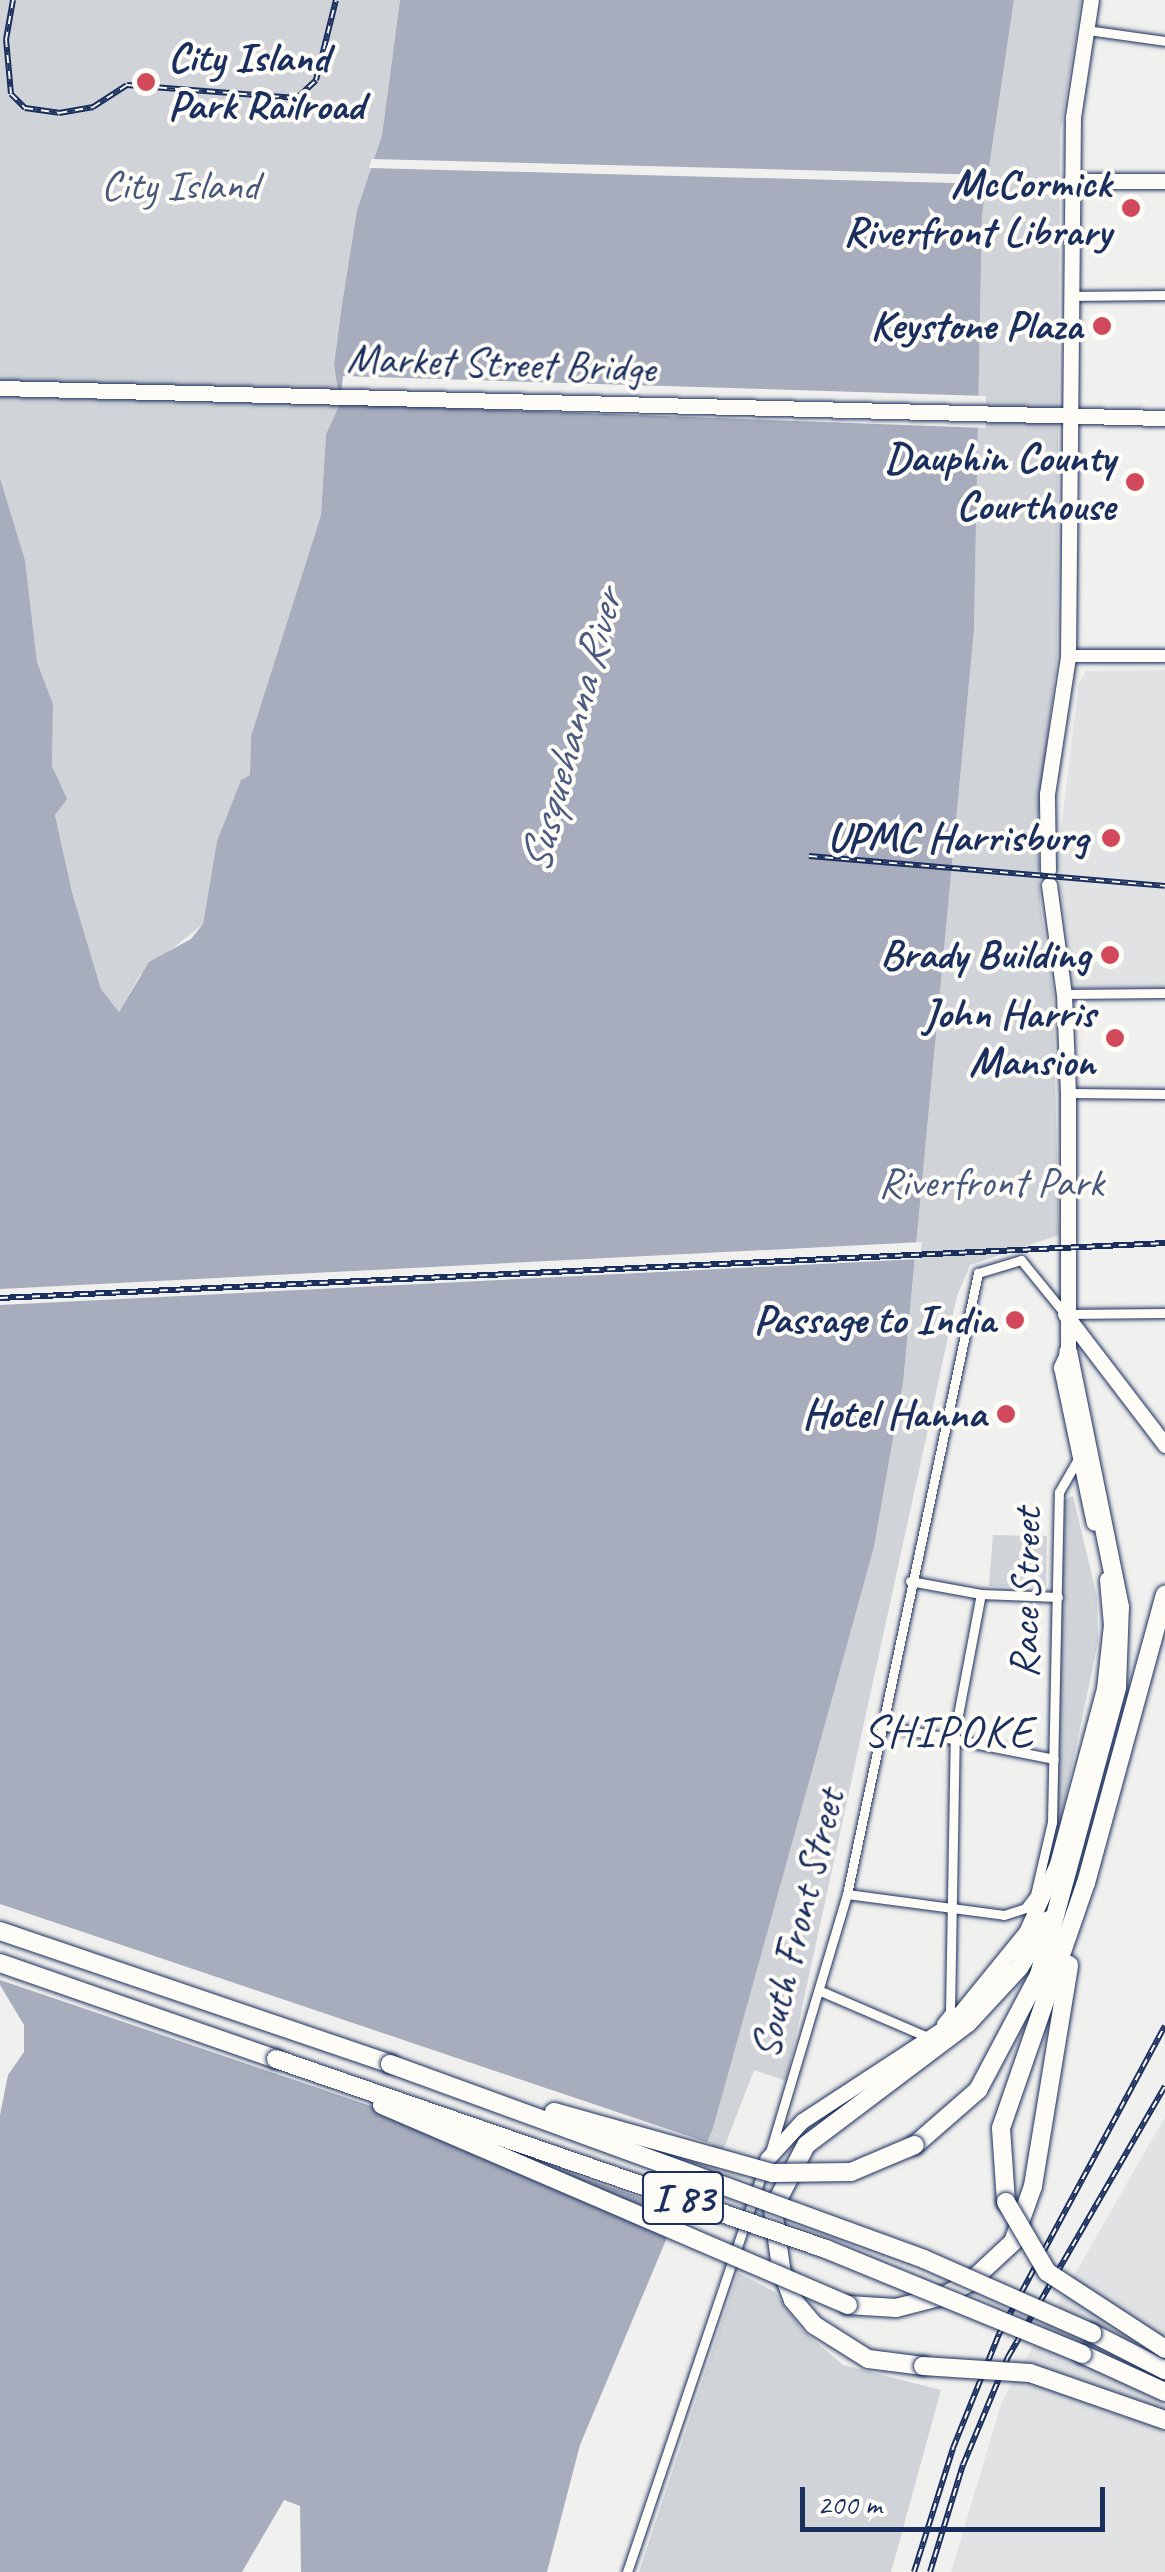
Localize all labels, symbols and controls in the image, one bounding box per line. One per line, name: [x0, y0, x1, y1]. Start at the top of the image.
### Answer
place label: City Island Park Railroad: [168, 33, 369, 132]
marker: City Island Park Railroad: [133, 69, 159, 95]
place label: McCormick Riverfront Library: [843, 159, 1111, 258]
park label: City Island: [101, 161, 259, 211]
marker: McCormick Riverfront Library: [1120, 197, 1142, 219]
place label: Keystone Plaza: [870, 301, 1082, 351]
marker: Keystone Plaza: [1091, 315, 1113, 337]
street label: Market Street Bridge: [346, 333, 656, 395]
place label: Dauphin County Courthouse: [885, 433, 1115, 532]
marker: Dauphin County Courthouse: [1124, 471, 1146, 493]
water label: Susquehanna River: [507, 585, 635, 879]
place label: UPMC Harrisburg: [827, 813, 1088, 863]
marker: UPMC Harrisburg: [1098, 825, 1124, 851]
place label: Brady Building: [880, 930, 1090, 980]
marker: Brady Building: [1099, 944, 1121, 966]
place label: John Harris Mansion: [922, 989, 1095, 1088]
marker: John Harris Mansion: [1104, 1027, 1126, 1049]
park label: Riverfront Park: [878, 1158, 1104, 1208]
place label: Passage to India: [755, 1295, 995, 1345]
marker: Passage to India: [1004, 1309, 1026, 1331]
place label: Hotel Hanna: [803, 1389, 986, 1439]
marker: Hotel Hanna: [995, 1403, 1017, 1425]
street label: Race Street: [999, 1507, 1053, 1679]
district label: SHIPOKE: [863, 1705, 1035, 1759]
street label: South Front Street: [740, 1784, 856, 2064]
road number: I 83: [640, 2163, 726, 2233]
scale bar: [805, 2467, 1110, 2529]
text: 200 m: [817, 2485, 882, 2523]

